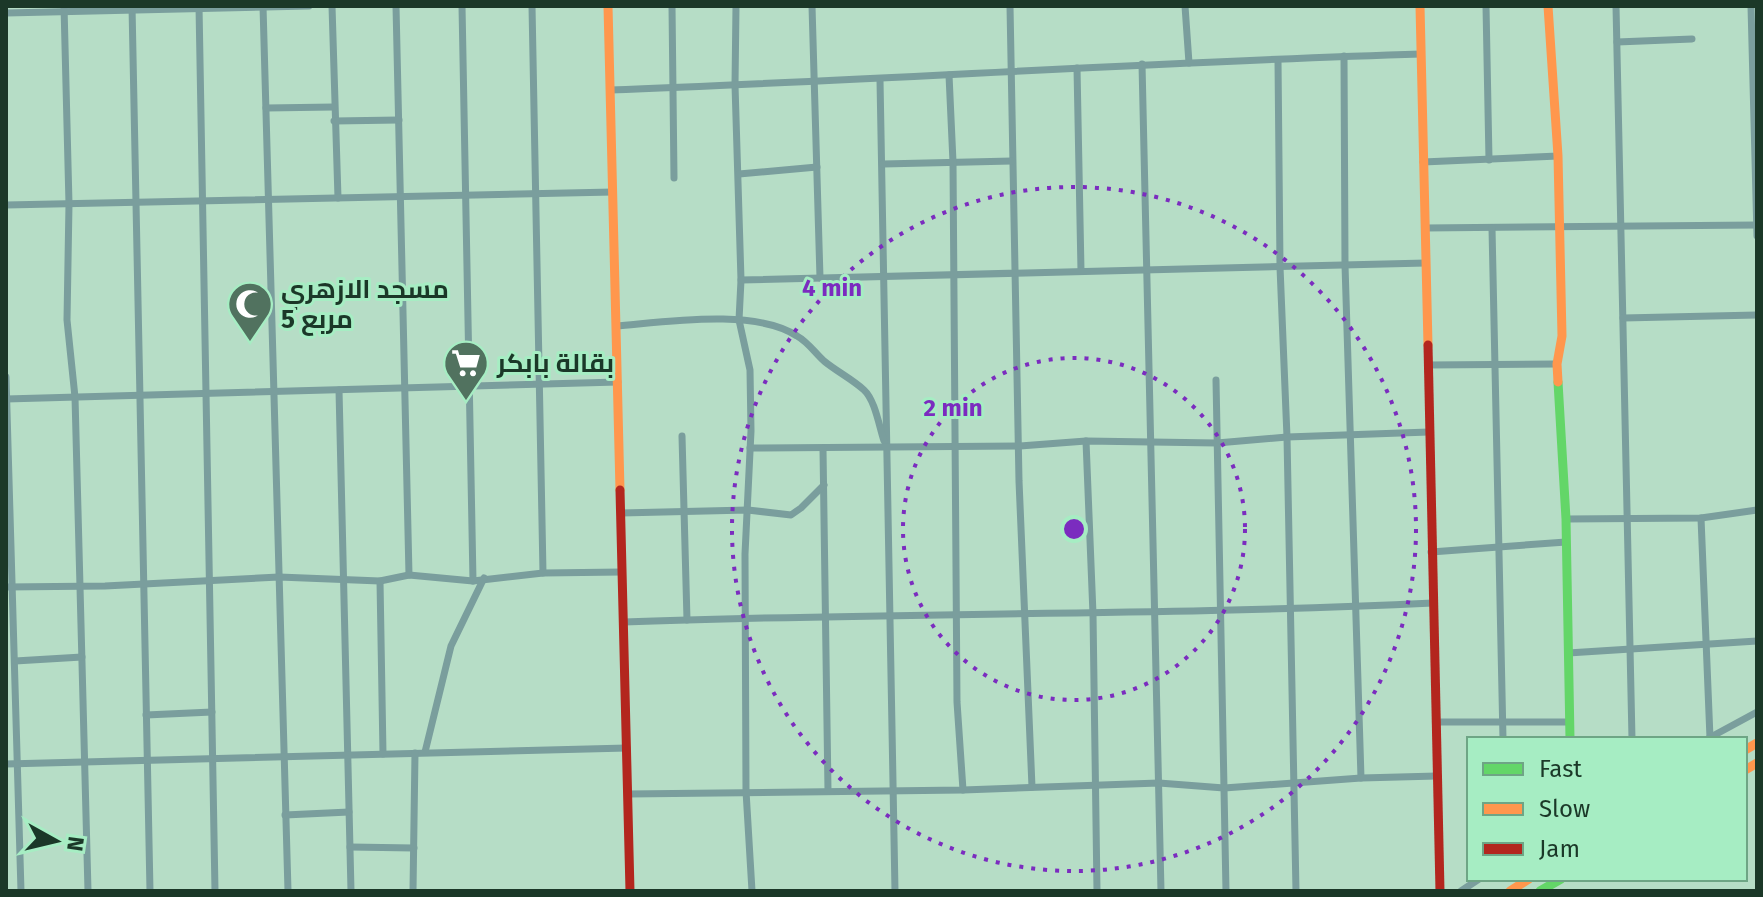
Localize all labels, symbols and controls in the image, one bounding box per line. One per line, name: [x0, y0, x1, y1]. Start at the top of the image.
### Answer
place label: مسجد الازهري مربع 5: [281, 274, 449, 336]
text: 4 min: [802, 274, 862, 302]
mosque icon: مسجد الازهري مربع 5: [226, 280, 274, 343]
supermarket icon: بقالة بابكر: [442, 339, 490, 402]
place label: بقالة بابكر: [496, 348, 614, 379]
text: 2 min: [924, 394, 983, 422]
centre of rings: [1060, 515, 1088, 543]
legend: [1467, 737, 1747, 881]
text: Fast: [1539, 755, 1582, 783]
text: Slow: [1539, 795, 1590, 823]
north arrow: [16, 801, 96, 881]
text: N: [61, 835, 90, 853]
text: Jam: [1539, 835, 1580, 863]

